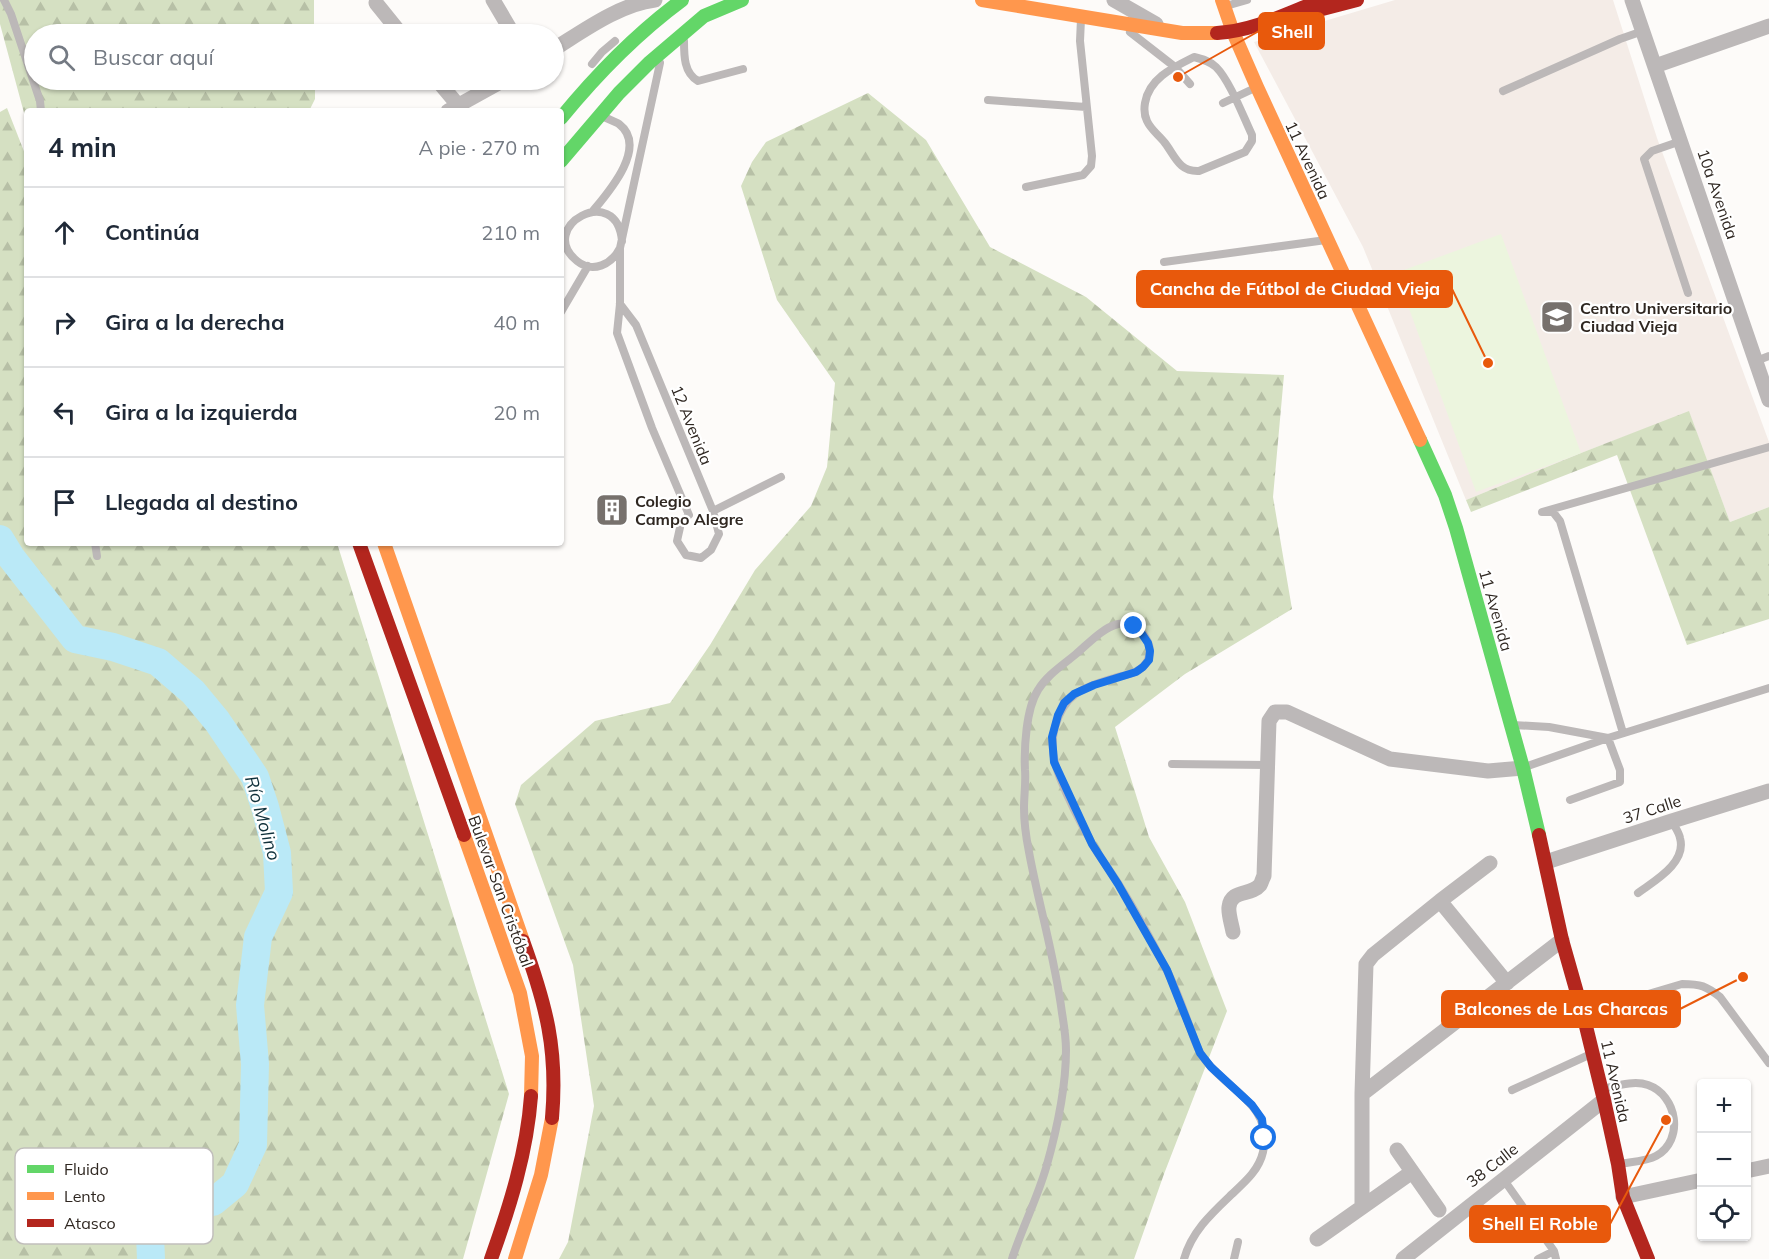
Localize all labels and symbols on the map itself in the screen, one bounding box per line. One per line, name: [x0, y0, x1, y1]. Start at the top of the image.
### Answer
callout: Shell: [1259, 13, 1324, 49]
text: Shell: [1271, 20, 1313, 43]
street label: 11 Avenida: [1281, 118, 1335, 202]
street label: 10a Avenida: [1693, 146, 1743, 242]
callout: Cancha de Fútbol de Ciudad Vieja: [1137, 271, 1452, 307]
text: Cancha de Fútbol de Ciudad Vieja: [1150, 277, 1440, 300]
place label: Centro Universitario Ciudad Vieja: [1580, 298, 1732, 336]
school or university icon: Centro Universitario Ciudad Vieja: [1539, 299, 1575, 335]
street label: 12 Avenida: [667, 382, 717, 468]
place label: Colegio Campo Alegre: [635, 491, 744, 529]
building icon: Colegio Campo Alegre: [594, 492, 630, 528]
street label: 11 Avenida: [1475, 567, 1517, 653]
route end: [1120, 612, 1146, 638]
water label: Río Molino: [240, 773, 286, 863]
street label: 37 Calle: [1620, 790, 1684, 828]
street label: Bulevar San Cristóbal: [464, 813, 538, 969]
callout: Balcones de Las Charcas: [1442, 991, 1680, 1027]
text: Balcones de Las Charcas: [1454, 997, 1668, 1020]
street label: 11 Avenida: [1597, 1038, 1635, 1124]
route start: [1250, 1124, 1276, 1150]
street label: 38 Calle: [1462, 1139, 1522, 1191]
legend: [15, 1148, 213, 1244]
text: Fluido: [64, 1159, 109, 1179]
text: Lento: [64, 1186, 105, 1206]
callout: Shell El Roble: [1470, 1206, 1610, 1242]
text: Shell El Roble: [1482, 1212, 1598, 1235]
text: Atasco: [64, 1213, 116, 1233]

